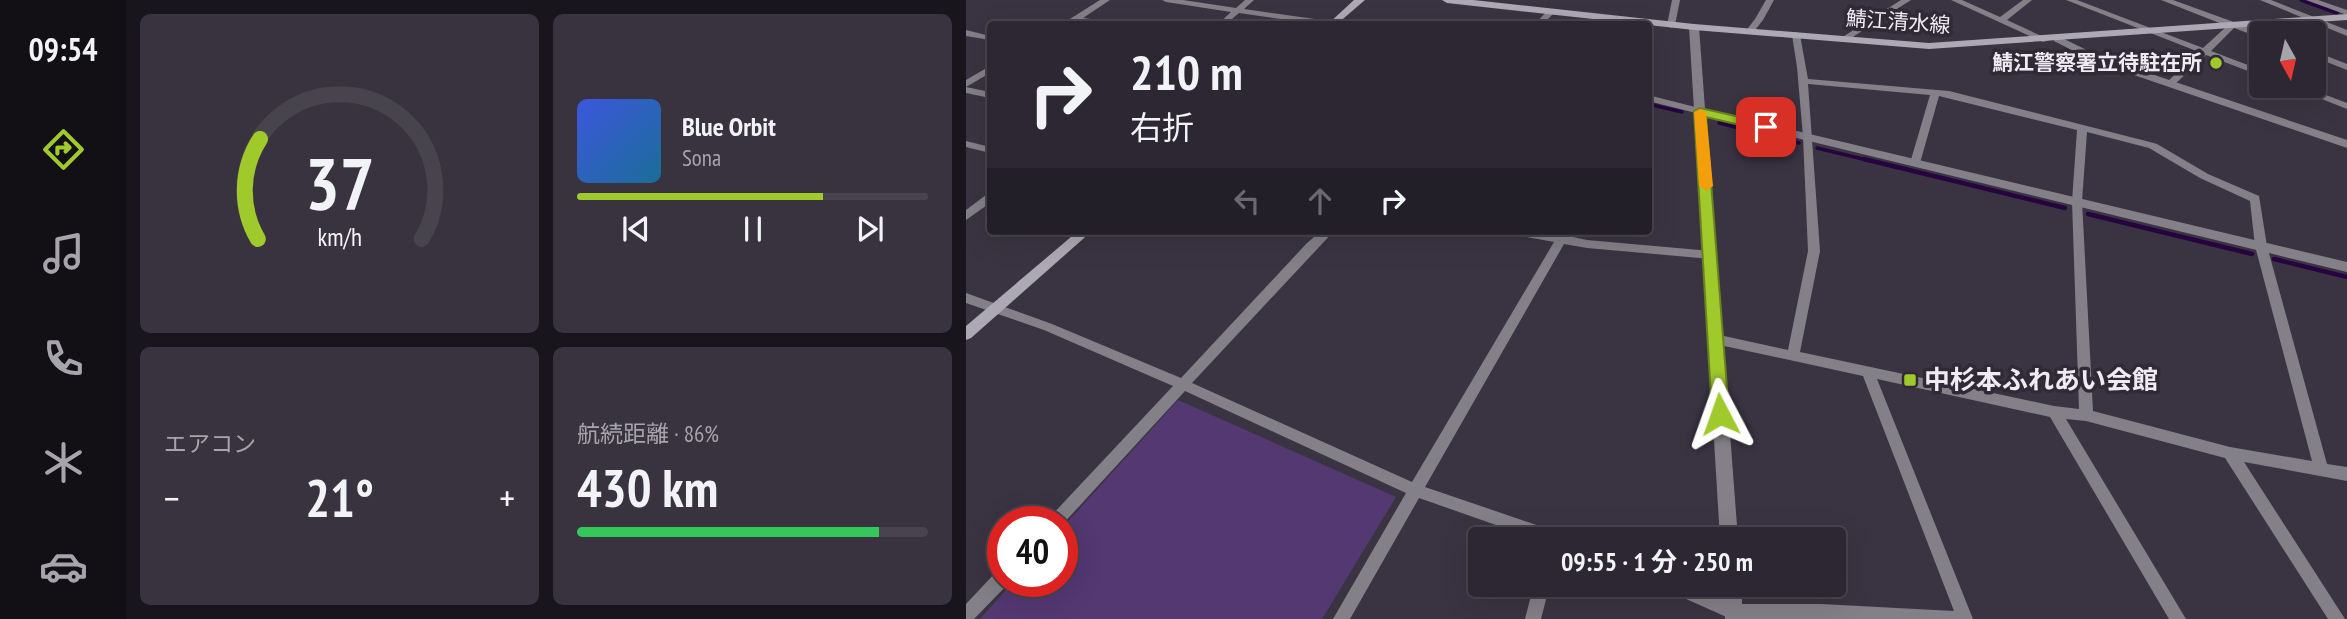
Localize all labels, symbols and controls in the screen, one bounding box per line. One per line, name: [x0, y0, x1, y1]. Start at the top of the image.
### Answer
street label: 鯖江清水線: [1845, 4, 1951, 39]
north arrow: [2249, 21, 2326, 98]
map controls: [2249, 21, 2326, 98]
text: 09:54: [28, 28, 98, 70]
text: 210 m: [1130, 40, 1243, 104]
icon: right: [1015, 49, 1106, 140]
place label: 鯖江警察署立待駐在所: [1992, 49, 2202, 76]
marker: 鯖江警察署立待駐在所: [2208, 55, 2224, 71]
pin: [1736, 97, 1796, 157]
text: 右折: [1130, 106, 1194, 148]
icon: arrive: [1747, 108, 1785, 146]
text: Blue Orbit: [682, 110, 776, 143]
icon: directions: [39, 125, 88, 174]
text: 37: [305, 136, 374, 230]
text: Sona: [682, 143, 721, 172]
icon: left: [1228, 182, 1266, 220]
icon: ahead: [1301, 182, 1339, 220]
icon: right: [1374, 182, 1412, 220]
icon: previous: [617, 210, 655, 248]
icon: pause: [734, 210, 772, 248]
icon: next: [851, 210, 889, 248]
text: km/h: [317, 221, 362, 253]
icon: music: [39, 229, 88, 278]
icon: phone: [39, 334, 88, 383]
place label: 中杉本ふれあい会館: [1924, 363, 2158, 396]
marker: 中杉本ふれあい会館: [1902, 372, 1918, 388]
position arrow: [1683, 377, 1757, 451]
text: 航続距離 · 86%: [577, 419, 719, 448]
text: エアコン: [164, 429, 256, 458]
icon: climate: [39, 438, 88, 487]
text: 430 km: [577, 454, 718, 521]
text: 21°: [305, 464, 374, 531]
text: −: [164, 473, 180, 522]
text: +: [499, 473, 515, 522]
speed limit sign: 40: [987, 506, 1078, 597]
icon: car: [39, 542, 88, 591]
text: 09:55 · 1 分 · 250 m: [1561, 545, 1753, 578]

